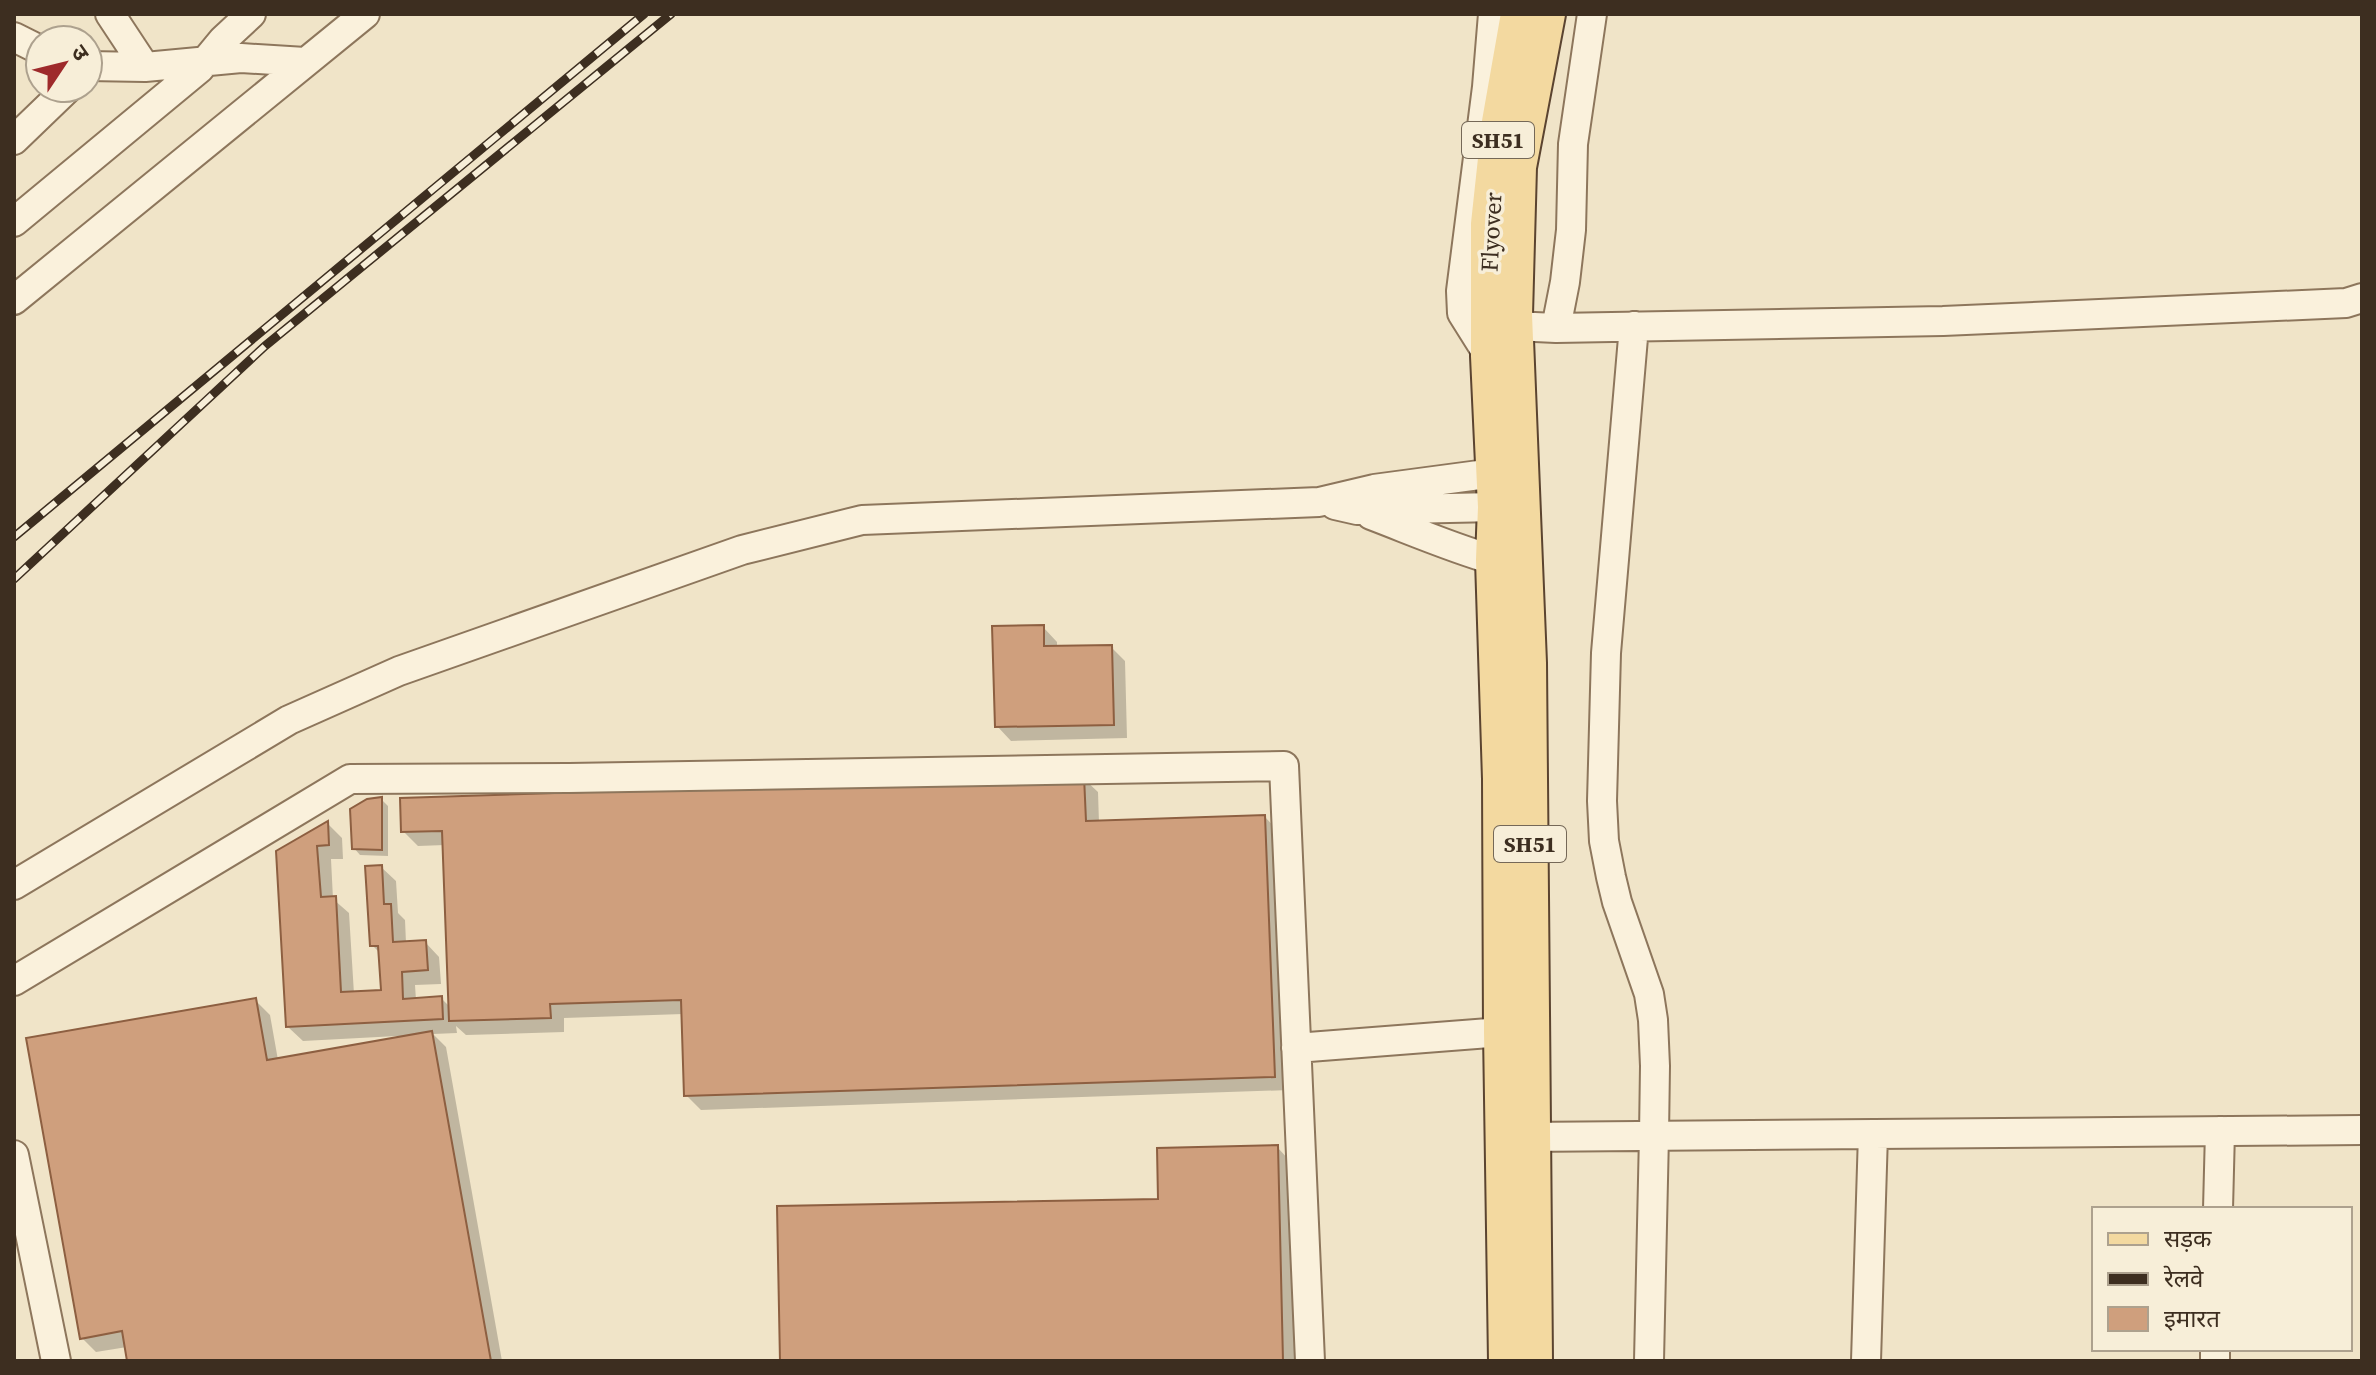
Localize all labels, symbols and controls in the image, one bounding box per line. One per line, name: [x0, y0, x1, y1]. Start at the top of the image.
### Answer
north arrow: [24, 24, 104, 104]
text: उ: [64, 39, 97, 67]
road number: SH51: [1462, 122, 1534, 158]
street label: Flyover: [1472, 191, 1510, 273]
road number: SH51: [1494, 826, 1566, 862]
legend: [2092, 1207, 2352, 1351]
text: सड़क: [2164, 1222, 2212, 1255]
text: रेलवे: [2163, 1262, 2204, 1295]
text: इमारत: [2164, 1302, 2221, 1335]

